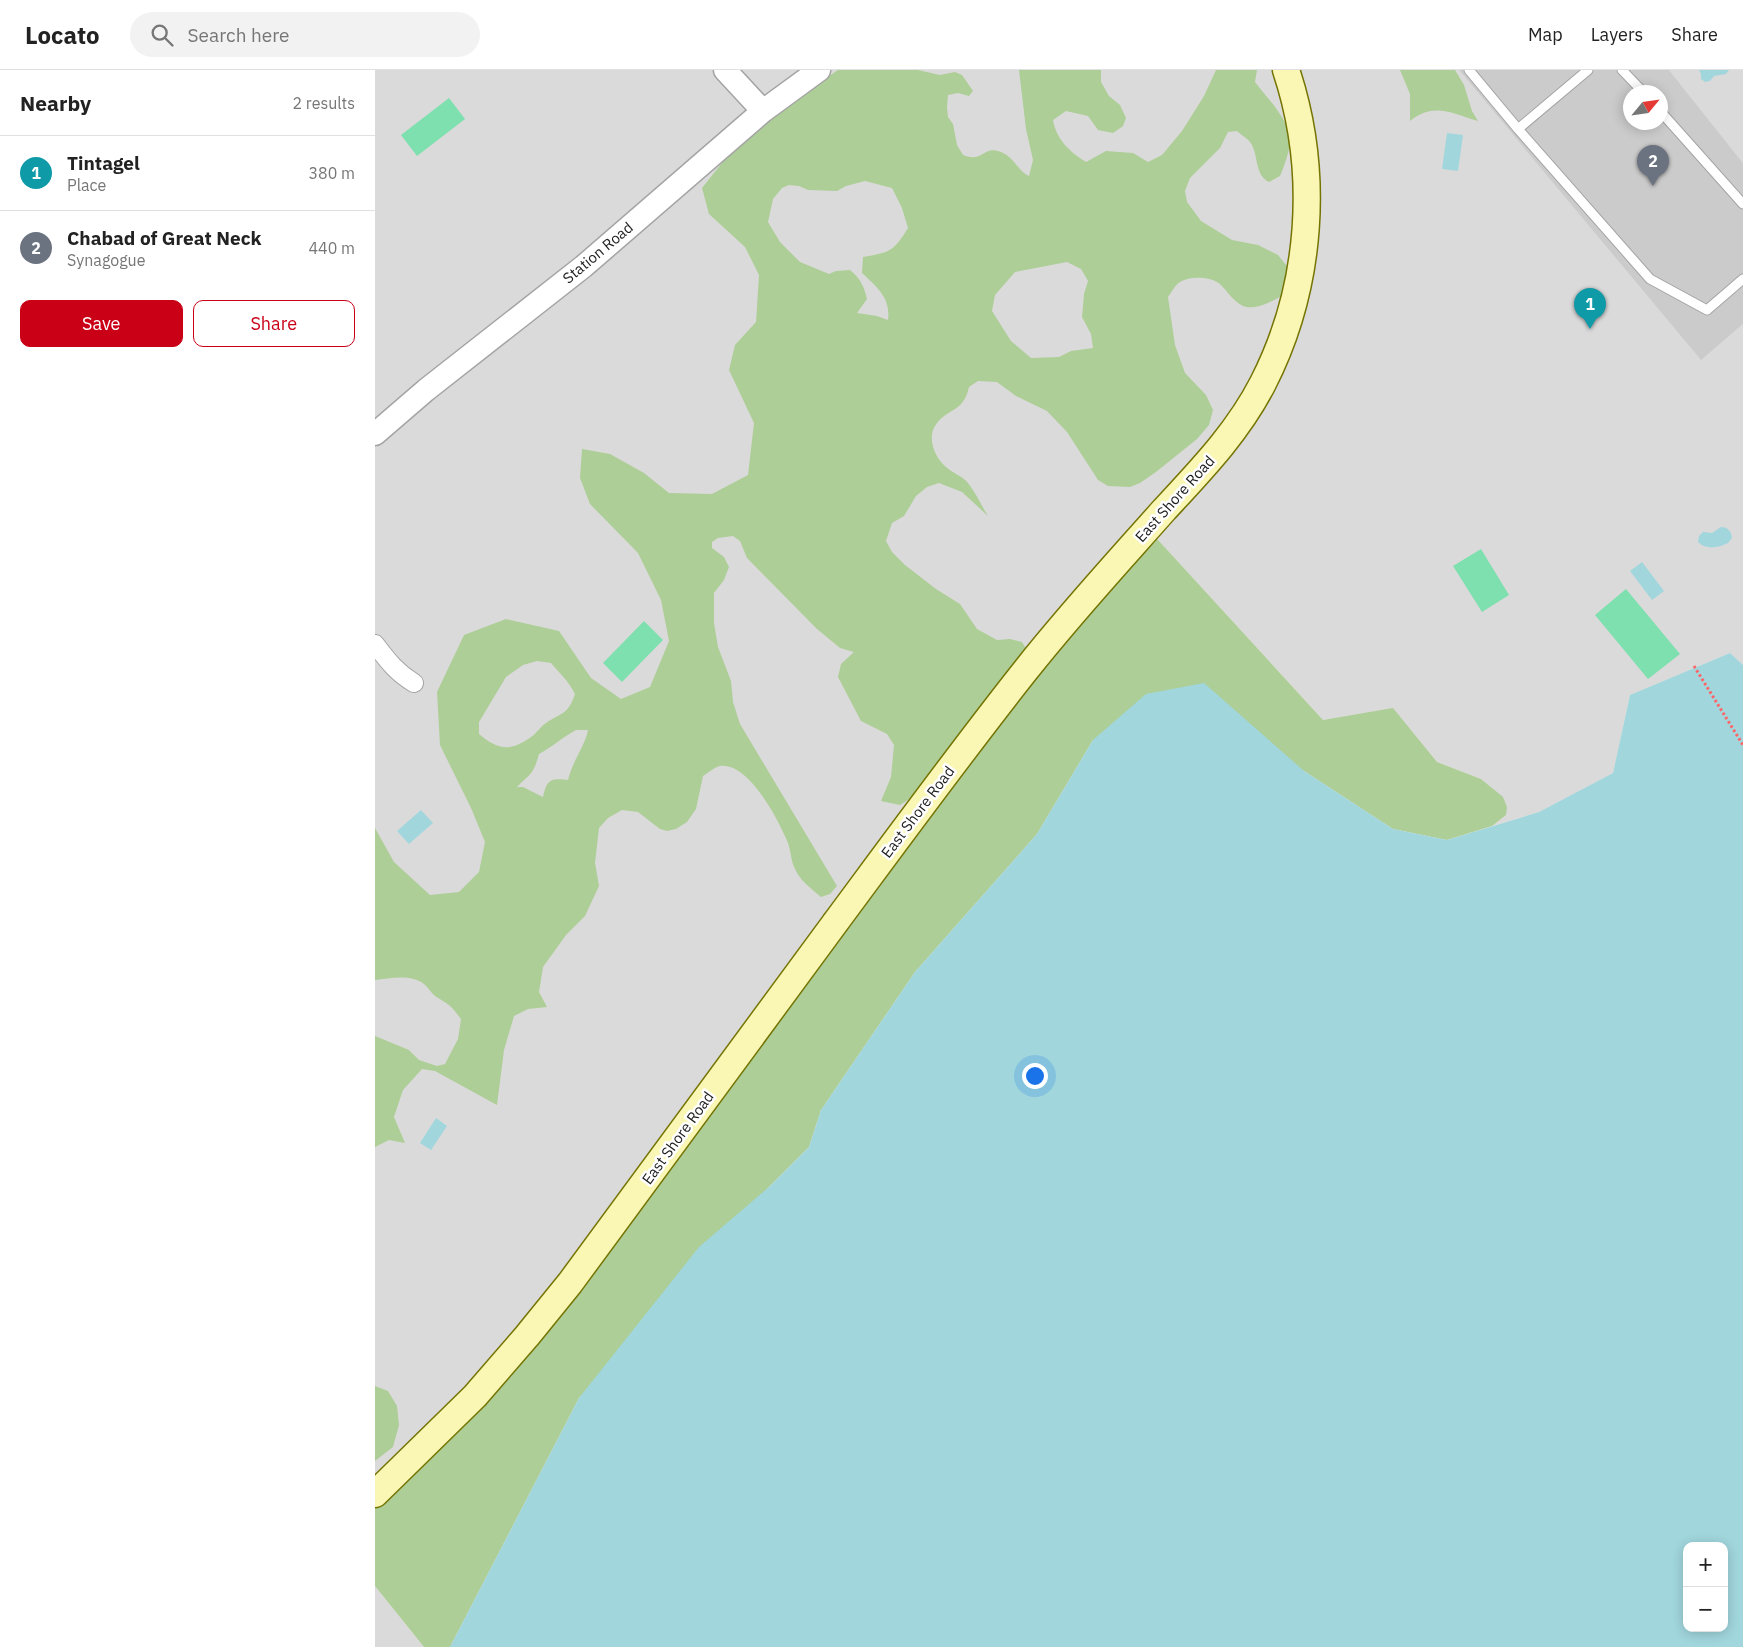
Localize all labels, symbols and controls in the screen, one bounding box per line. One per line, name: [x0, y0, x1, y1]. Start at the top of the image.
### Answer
search box: [130, 12, 480, 57]
text: Locato: [25, 19, 100, 51]
icon: search: [148, 21, 176, 49]
text: Search here: [188, 23, 289, 47]
text: Map: [1528, 23, 1563, 46]
text: Layers: [1591, 23, 1643, 46]
text: Share: [1671, 23, 1718, 46]
north arrow: [1623, 85, 1668, 130]
text: Nearby: [20, 89, 91, 117]
text: 2 results: [292, 93, 355, 113]
pin: 2: [1637, 145, 1669, 186]
text: Tintagel: [67, 151, 140, 175]
text: 1: [31, 163, 41, 183]
text: 380 m: [308, 163, 355, 183]
text: Place: [67, 175, 106, 195]
street label: Station Road: [559, 218, 637, 288]
text: Chabad of Great Neck: [67, 226, 261, 250]
text: 2: [31, 238, 41, 258]
text: 440 m: [308, 238, 355, 258]
text: Synagogue: [67, 250, 145, 270]
pin: 1: [1574, 288, 1606, 329]
button: Save: [20, 300, 183, 347]
button: Share: [193, 300, 355, 347]
street label: East Shore Road: [1131, 451, 1219, 546]
street label: East Shore Road: [877, 762, 958, 861]
your location: [1022, 1063, 1048, 1089]
street label: East Shore Road: [638, 1088, 718, 1188]
map controls: [1683, 1542, 1728, 1632]
button: +: [1683, 1542, 1728, 1587]
button: −: [1683, 1587, 1728, 1632]

